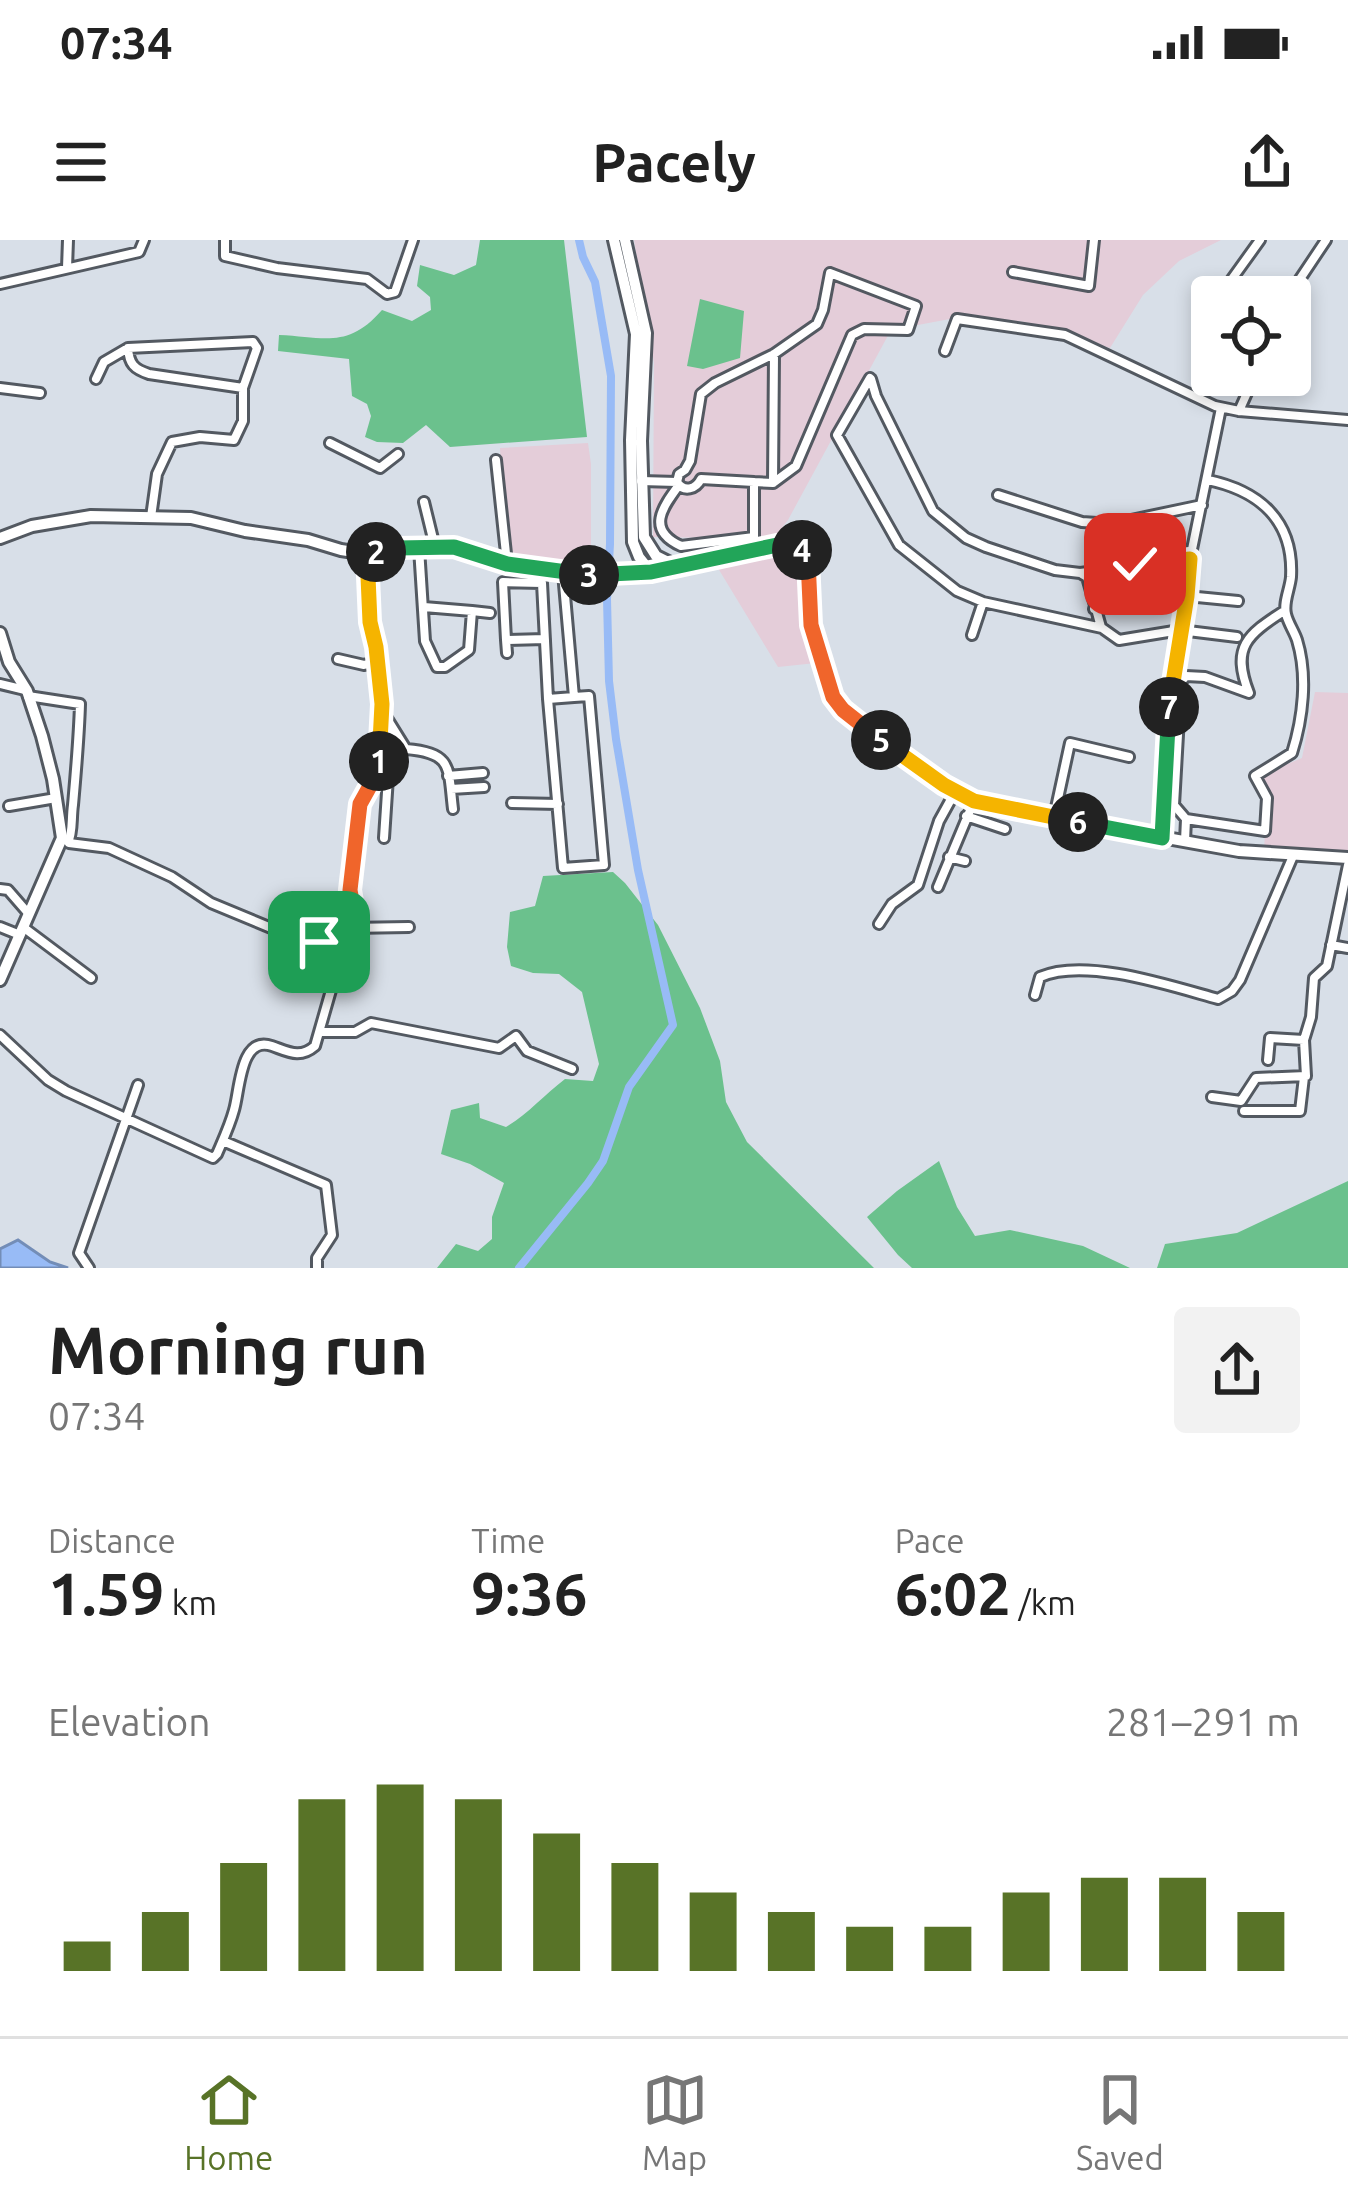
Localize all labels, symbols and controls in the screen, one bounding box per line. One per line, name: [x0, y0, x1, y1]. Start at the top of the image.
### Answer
text: 07:34: [60, 17, 173, 68]
icon: menu: [48, 129, 114, 195]
icon: share: [1234, 129, 1300, 195]
text: Pacely: [592, 132, 756, 192]
map controls: [1191, 276, 1311, 396]
button: locate: [1191, 276, 1311, 396]
pin: [1084, 513, 1186, 615]
pin: 4: [772, 520, 832, 580]
pin: 2: [346, 522, 406, 582]
text: 4: [793, 531, 811, 568]
icon: check: [1102, 531, 1168, 597]
text: 2: [367, 533, 385, 570]
pin: 3: [559, 545, 619, 605]
text: 3: [580, 556, 598, 593]
pin: 7: [1139, 677, 1199, 737]
text: 7: [1160, 688, 1178, 725]
pin: 5: [851, 710, 911, 770]
text: 5: [872, 721, 890, 758]
pin: 1: [349, 731, 409, 791]
text: 1: [370, 742, 388, 779]
pin: 6: [1048, 792, 1108, 852]
text: 6: [1069, 803, 1087, 840]
pin: [268, 891, 370, 993]
icon: arrive: [286, 909, 352, 975]
button: share: [1174, 1307, 1300, 1433]
text: Morning run: [48, 1312, 428, 1386]
text: 07:34: [48, 1394, 146, 1437]
text: Distance: [48, 1522, 176, 1559]
text: Time: [471, 1522, 545, 1559]
text: Pace: [895, 1522, 965, 1559]
text: 1.59: [48, 1559, 164, 1626]
text: 9:36: [471, 1559, 588, 1626]
text: 6:02: [895, 1559, 1011, 1626]
text: km: [164, 1584, 217, 1621]
text: /km: [1011, 1584, 1076, 1621]
text: Elevation: [48, 1700, 211, 1743]
text: 281–291 m: [1106, 1700, 1300, 1743]
tab: Home: [184, 2067, 273, 2176]
tab: Map: [642, 2067, 708, 2176]
tab: Saved: [1076, 2067, 1164, 2176]

